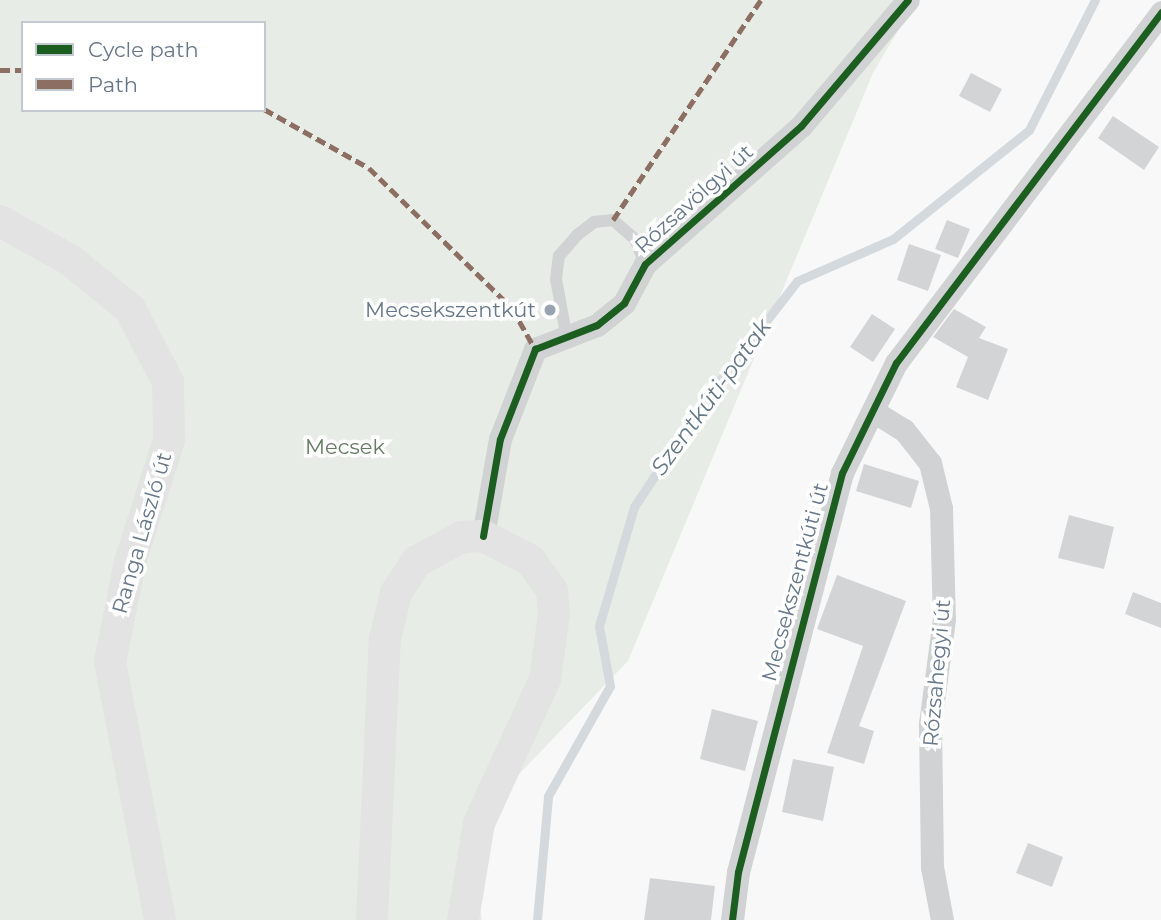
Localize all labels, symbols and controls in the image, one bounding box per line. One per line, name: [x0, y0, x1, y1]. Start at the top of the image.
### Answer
legend: [21, 21, 266, 112]
text: Cycle path: [88, 37, 199, 62]
text: Path: [88, 72, 138, 97]
street label: Rózsavölgyi út: [630, 139, 758, 259]
place label: Mecsekszentkút: [365, 297, 536, 323]
marker: Mecsekszentkút: [542, 302, 558, 318]
water label: Szentkúti-patak: [645, 314, 777, 480]
park label: Mecsek: [305, 434, 385, 460]
street label: Ranga László út: [107, 449, 177, 617]
street label: Mecsekszentkúti út: [756, 480, 834, 684]
street label: Rózsahegyi út: [918, 598, 956, 748]

